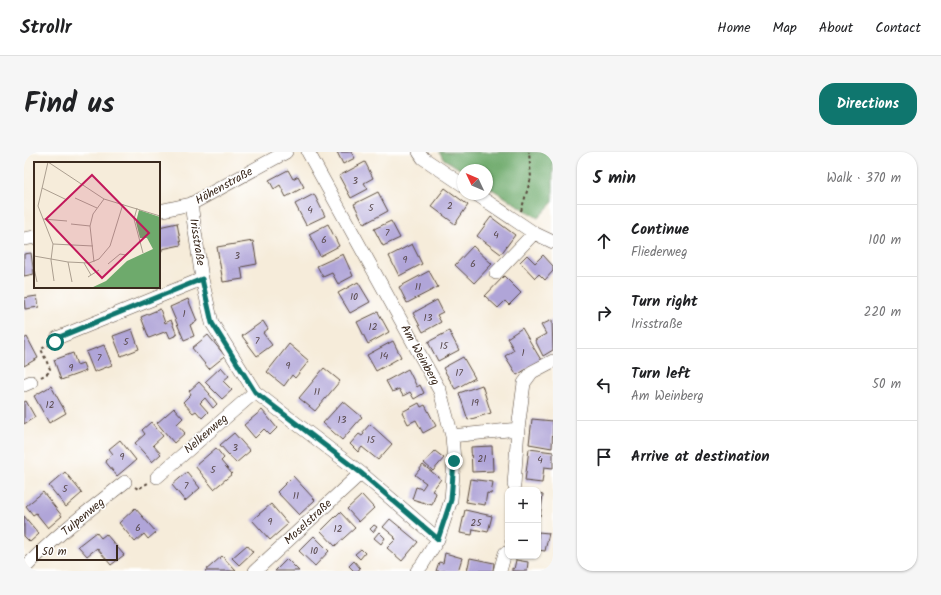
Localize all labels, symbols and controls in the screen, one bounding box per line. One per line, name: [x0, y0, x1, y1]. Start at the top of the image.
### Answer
text: Strollr: [20, 13, 72, 43]
text: Home: [717, 17, 751, 39]
text: Map: [773, 17, 797, 39]
text: About: [819, 17, 853, 39]
text: Contact: [875, 17, 921, 39]
text: Find us: [24, 82, 115, 127]
button: Directions: [819, 83, 917, 125]
inset map: [34, 162, 160, 288]
street label: Höhenstraße: [192, 162, 257, 210]
north arrow: [457, 164, 493, 200]
text: 5 min: [593, 165, 636, 192]
text: Walk · 370 m: [826, 168, 901, 189]
house number: 3: [352, 173, 358, 189]
house number: 2: [447, 198, 453, 214]
house number: 5: [368, 200, 374, 216]
house number: 4: [307, 202, 313, 218]
street label: Irisstraße: [184, 217, 210, 268]
text: Continue: [631, 218, 689, 242]
house number: 7: [385, 225, 390, 241]
house number: 4: [493, 227, 499, 243]
icon: ahead: [593, 230, 615, 252]
text: 100 m: [868, 230, 901, 251]
house number: 6: [321, 232, 327, 248]
text: Fliederweg: [631, 242, 687, 263]
house number: 3: [234, 248, 240, 264]
house number: 9: [403, 252, 408, 268]
house number: 6: [470, 256, 476, 272]
house number: 11: [415, 279, 421, 295]
house number: 10: [350, 289, 358, 305]
text: Turn right: [631, 290, 698, 314]
icon: right: [593, 302, 615, 324]
text: 220 m: [864, 302, 901, 323]
house number: 1: [182, 306, 186, 322]
house number: 13: [424, 310, 433, 326]
text: Irisstraße: [631, 314, 682, 335]
house number: 12: [369, 319, 378, 335]
street label: Am Weinberg: [395, 321, 445, 389]
route start: [46, 333, 64, 351]
house number: 7: [255, 333, 260, 349]
house number: 5: [123, 334, 129, 350]
house number: 15: [440, 338, 449, 354]
house number: 1: [521, 345, 525, 361]
house number: 14: [380, 348, 389, 364]
house number: 7: [97, 350, 102, 366]
house number: 9: [286, 358, 291, 374]
house number: 9: [69, 360, 74, 376]
text: Turn left: [631, 362, 691, 386]
house number: 17: [455, 365, 463, 381]
icon: left: [593, 374, 615, 396]
text: 50 m: [872, 374, 901, 395]
house number: 11: [314, 384, 320, 400]
text: Am Weinberg: [631, 386, 704, 407]
house number: 19: [471, 395, 479, 411]
house number: 12: [46, 397, 55, 413]
street label: Nelkenweg: [180, 409, 232, 459]
house number: 13: [338, 412, 347, 428]
house number: 15: [367, 432, 376, 448]
house number: 3: [232, 440, 238, 456]
text: Arrive at destination: [631, 445, 770, 469]
icon: arrive: [593, 446, 615, 468]
house number: 9: [120, 449, 125, 465]
house number: 21: [478, 451, 486, 467]
route end: [445, 452, 463, 470]
house number: 4: [537, 452, 543, 468]
house number: 5: [210, 462, 216, 478]
house number: 7: [184, 478, 189, 494]
house number: 5: [62, 481, 68, 497]
map controls: [505, 487, 541, 559]
button: +: [505, 487, 541, 523]
house number: 11: [293, 488, 299, 504]
street label: Tulpenweg: [57, 493, 109, 541]
street label: Moselstraße: [280, 494, 337, 549]
house number: 9: [268, 514, 273, 530]
house number: 25: [470, 515, 482, 531]
house number: 6: [135, 520, 141, 536]
house number: 12: [334, 521, 343, 537]
button: −: [505, 523, 541, 559]
scale bar: [36, 543, 118, 562]
text: 50 m: [42, 543, 67, 561]
house number: 10: [310, 543, 318, 559]

